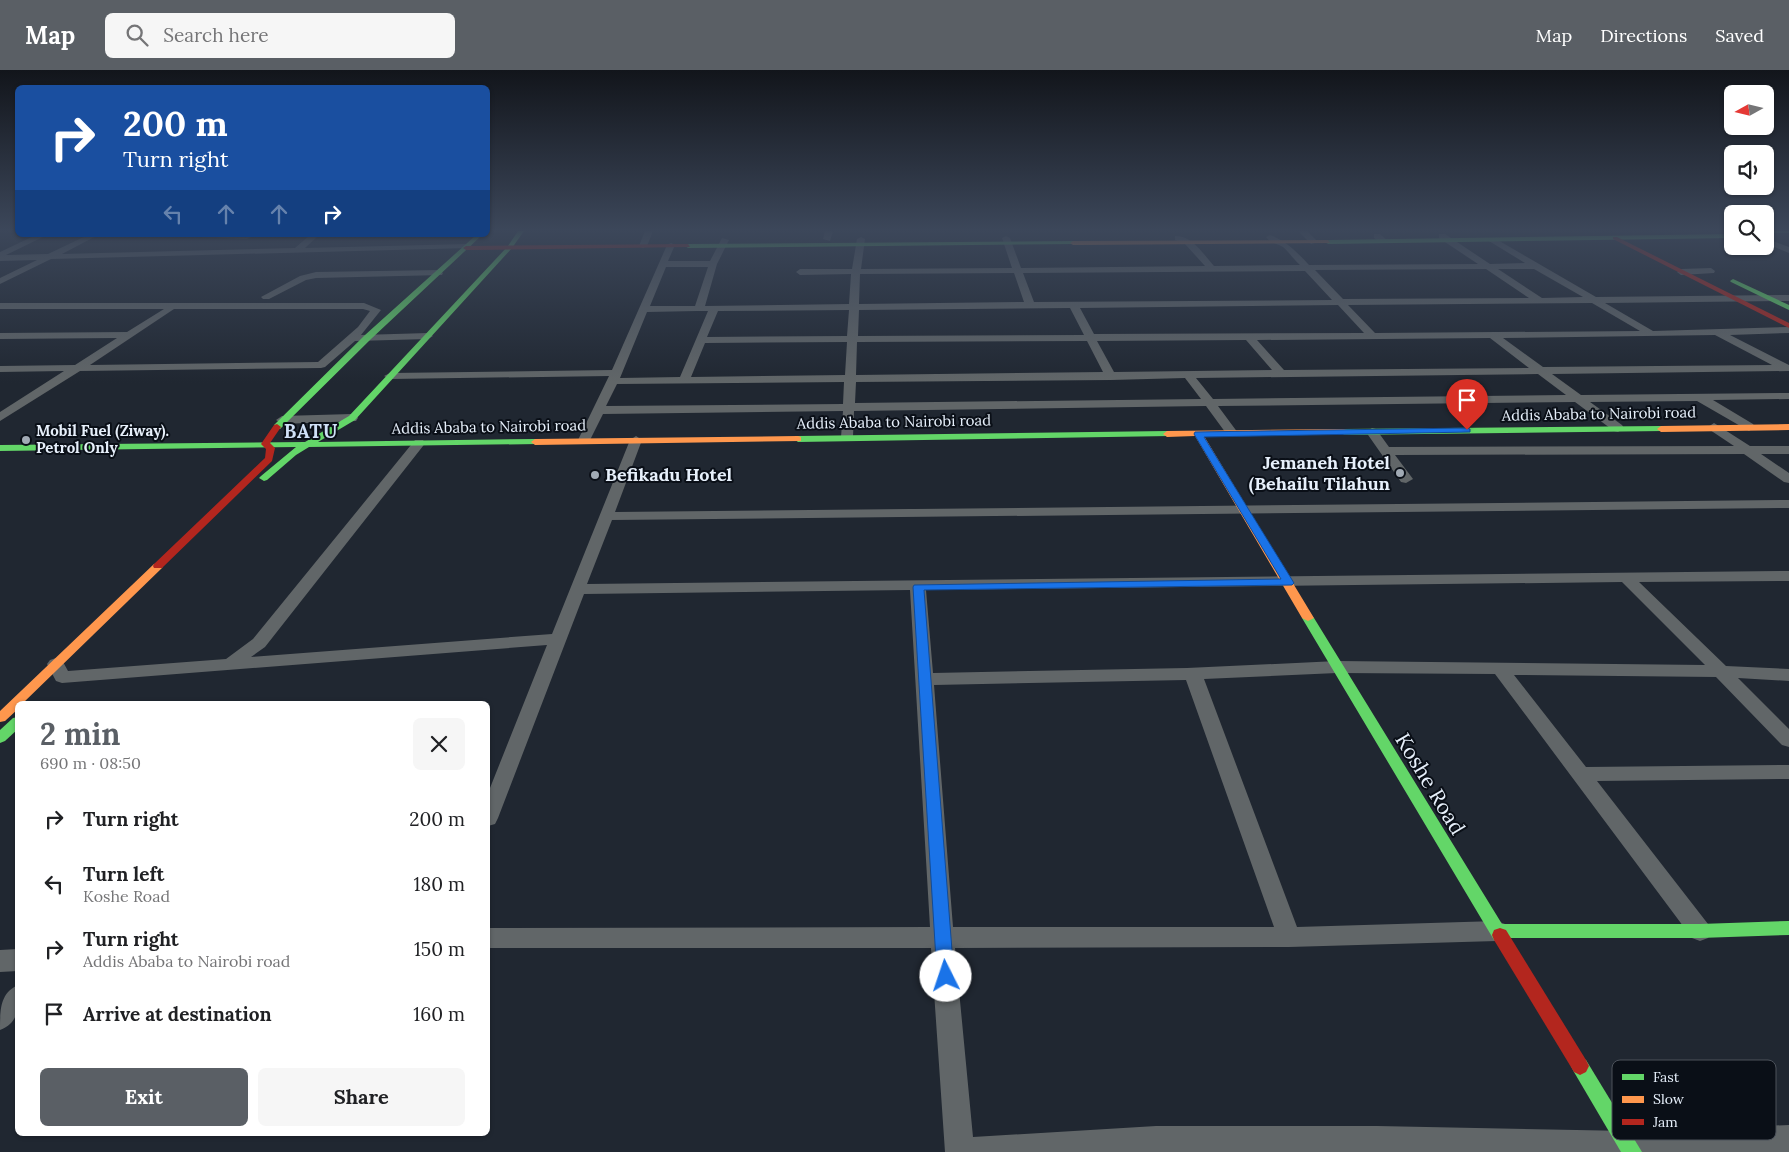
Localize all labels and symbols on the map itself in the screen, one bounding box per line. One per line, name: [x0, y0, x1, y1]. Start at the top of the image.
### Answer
north arrow: [1724, 85, 1774, 135]
pin: [1446, 379, 1488, 430]
street label: Addis Ababa to Nairobi road: [1501, 402, 1696, 425]
street label: Addis Ababa to Nairobi road: [796, 410, 991, 433]
street label: Addis Ababa to Nairobi road: [391, 415, 586, 438]
district label: BATU: [284, 419, 338, 443]
place label: Mobil Fuel (Ziway). Petrol Only: [36, 421, 169, 457]
marker: Mobil Fuel (Ziway). Petrol Only: [20, 434, 32, 446]
place label: Jemaneh Hotel (Behailu Tilahun: [1249, 451, 1391, 495]
place label: Befikadu Hotel: [605, 463, 733, 486]
marker: Jemaneh Hotel (Behailu Tilahun: [1394, 467, 1406, 479]
marker: Befikadu Hotel: [589, 469, 601, 481]
street label: Koshe Road: [1389, 728, 1471, 840]
position arrow: [919, 949, 971, 1001]
legend: [1612, 1060, 1776, 1140]
text: Fast: [1653, 1068, 1680, 1086]
text: Slow: [1653, 1090, 1685, 1108]
text: Jam: [1652, 1113, 1678, 1131]

